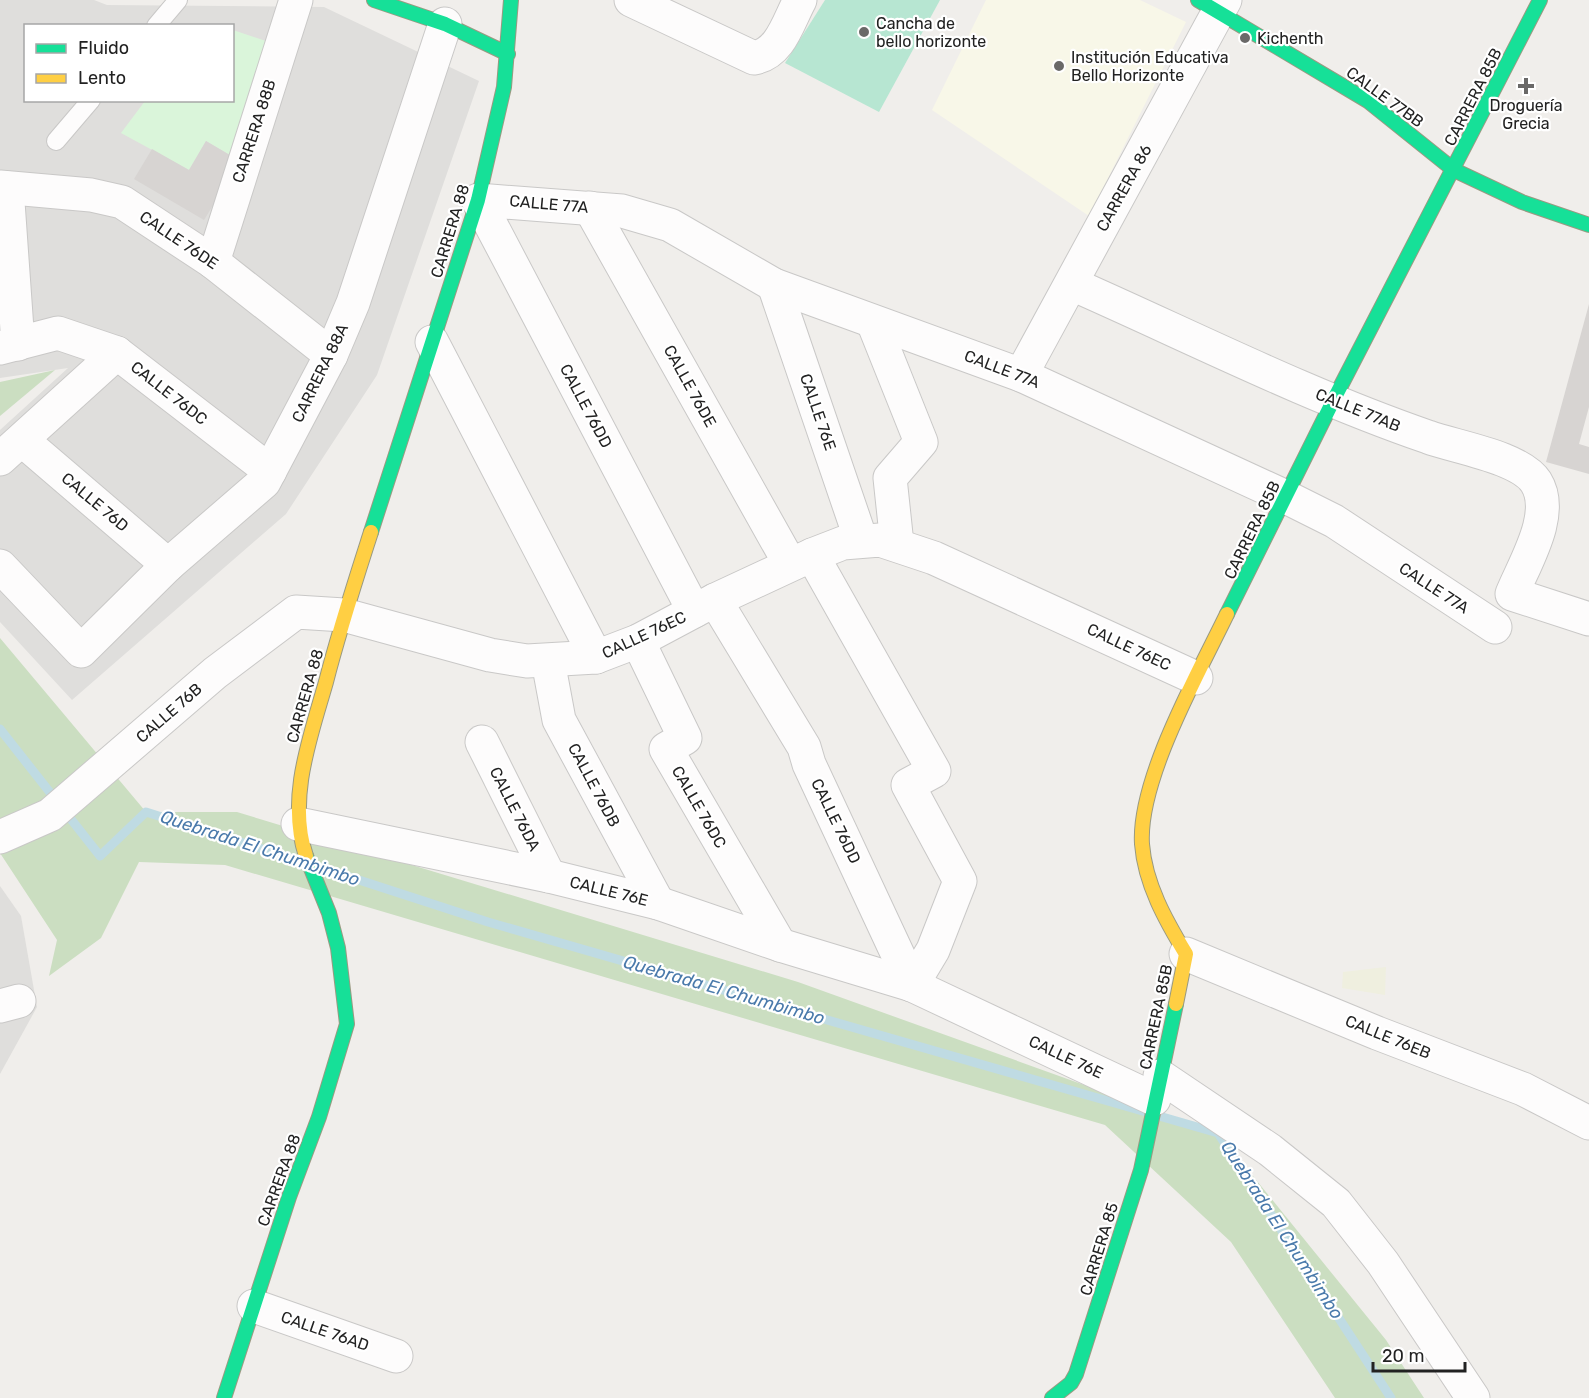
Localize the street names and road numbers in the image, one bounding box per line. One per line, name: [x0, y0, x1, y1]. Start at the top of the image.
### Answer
street label: CARRERA 85B: [1440, 45, 1506, 149]
street label: CALLE 77BB: [1343, 63, 1427, 131]
street label: CARRERA 88B: [228, 77, 280, 185]
street label: CARRERA 86: [1092, 141, 1156, 235]
street label: CARRERA 88: [427, 182, 473, 280]
street label: CALLE 77A: [509, 191, 590, 217]
street label: CALLE 76DE: [136, 207, 222, 273]
street label: CARRERA 88A: [288, 320, 352, 426]
street label: CALLE 76DE: [660, 342, 720, 430]
street label: CALLE 77A: [962, 346, 1043, 392]
street label: CALLE 76DC: [127, 357, 211, 429]
street label: CALLE 76DD: [556, 361, 616, 451]
street label: CALLE 76E: [796, 371, 840, 453]
street label: CALLE 77AB: [1313, 384, 1403, 436]
street label: CALLE 76D: [58, 469, 132, 535]
street label: CARRERA 85B: [1220, 478, 1284, 582]
street label: CALLE 77A: [1396, 558, 1473, 618]
street label: CALLE 76EC: [599, 607, 689, 663]
street label: CALLE 76EC: [1084, 619, 1174, 675]
street label: CARRERA 88: [283, 647, 327, 745]
street label: CALLE 76B: [132, 679, 206, 747]
street label: CALLE 76DB: [564, 740, 624, 830]
street label: CALLE 76DC: [668, 762, 730, 852]
street label: CALLE 76DA: [486, 764, 544, 854]
street label: CALLE 76DD: [807, 775, 865, 867]
street label: CALLE 76E: [568, 872, 650, 910]
street label: CARRERA 85B: [1136, 963, 1176, 1071]
street label: CALLE 76EB: [1342, 1011, 1434, 1063]
street label: CALLE 76E: [1026, 1031, 1106, 1083]
street label: CARRERA 88: [253, 1131, 305, 1229]
street label: CARRERA 85: [1076, 1200, 1122, 1298]
street label: CALLE 76AD: [278, 1307, 372, 1355]

